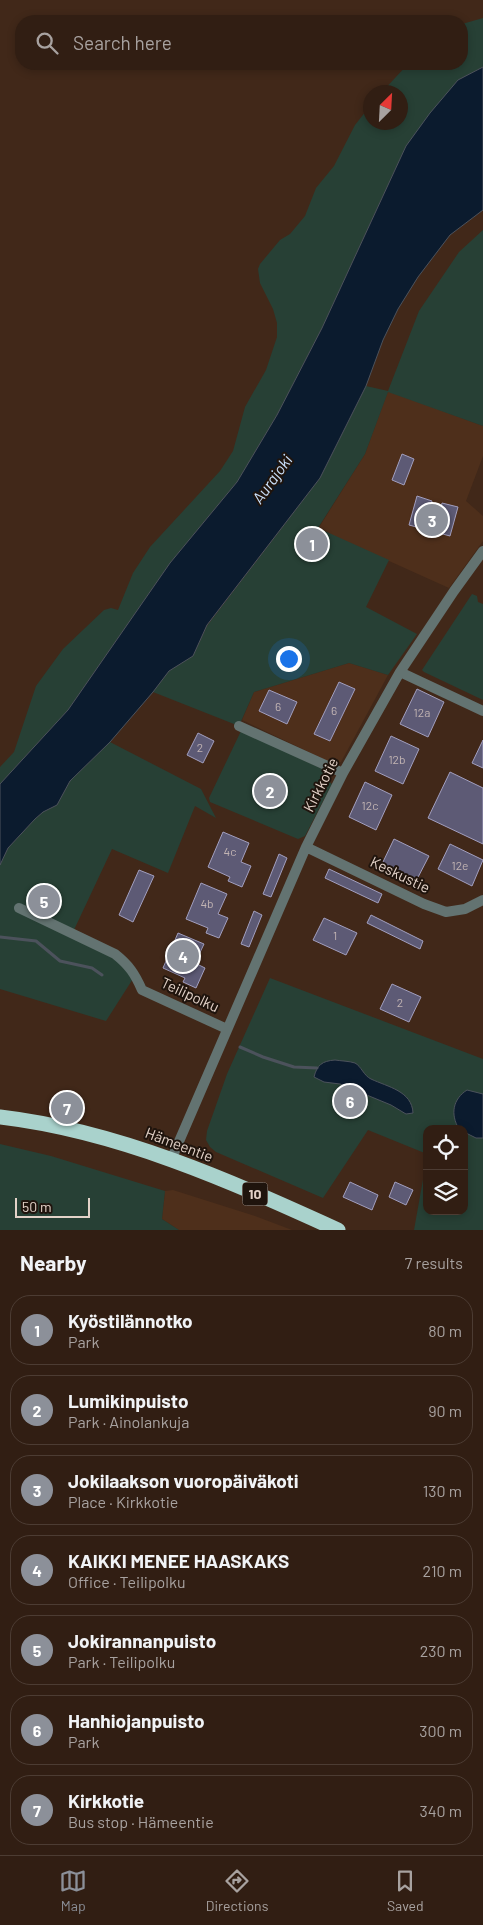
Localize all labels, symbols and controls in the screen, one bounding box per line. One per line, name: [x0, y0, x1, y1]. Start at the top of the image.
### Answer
search box: [15, 15, 468, 70]
icon: search: [33, 29, 61, 57]
text: Search here: [73, 31, 172, 54]
north arrow: [363, 85, 408, 130]
water label: Aurajoki: [248, 451, 296, 507]
pin: 3: [416, 501, 448, 539]
pin: 1: [296, 525, 328, 563]
your location: [276, 646, 302, 672]
house number: 6: [275, 699, 281, 713]
house number: 6: [331, 703, 337, 717]
house number: 12a: [414, 705, 430, 719]
house number: 2: [197, 740, 203, 754]
house number: 12b: [388, 752, 406, 766]
street label: Kirkkotie: [299, 754, 341, 815]
pin: 2: [254, 772, 286, 810]
house number: 12c: [362, 798, 378, 812]
house number: 4c: [224, 844, 236, 858]
street label: Keskustie: [368, 852, 433, 896]
house number: 12e: [451, 858, 469, 872]
pin: 5: [28, 882, 60, 920]
house number: 4b: [200, 896, 214, 910]
house number: 1: [333, 928, 337, 942]
pin: 4: [167, 937, 199, 975]
street label: Teilipolku: [159, 973, 222, 1015]
house number: 2: [397, 995, 403, 1009]
pin: 6: [334, 1082, 366, 1120]
pin: 7: [51, 1089, 83, 1127]
street label: Hämeentie: [143, 1123, 216, 1165]
map controls: [423, 1125, 468, 1215]
button: locate: [423, 1125, 468, 1170]
button: layers: [423, 1170, 468, 1215]
road number: 10: [242, 1182, 268, 1206]
scale bar: [15, 1195, 90, 1218]
text: 50 m: [22, 1198, 51, 1215]
text: Nearby: [20, 1250, 86, 1275]
text: 7 results: [405, 1253, 463, 1272]
text: Kyöstilännotko: [68, 1309, 193, 1332]
text: 1: [34, 1321, 40, 1340]
text: 80 m: [428, 1321, 462, 1340]
text: Park: [68, 1332, 99, 1351]
text: Lumikinpuisto: [68, 1389, 188, 1412]
text: 2: [33, 1401, 41, 1420]
text: 90 m: [428, 1401, 462, 1420]
text: Park · Ainolankuja: [68, 1412, 189, 1431]
text: Jokilaakson vuoropäiväkoti: [68, 1469, 299, 1492]
text: 3: [33, 1481, 41, 1500]
text: 130 m: [423, 1481, 462, 1500]
text: Place · Kirkkotie: [68, 1492, 178, 1511]
text: KAIKKI MENEE HAASKAKS: [68, 1549, 289, 1572]
text: 4: [32, 1561, 42, 1580]
text: 210 m: [423, 1561, 462, 1580]
text: Office · Teilipolku: [68, 1572, 186, 1591]
text: Jokirannanpuisto: [68, 1629, 216, 1652]
text: 5: [33, 1641, 41, 1660]
text: 230 m: [420, 1641, 462, 1660]
text: Park · Teilipolku: [68, 1652, 175, 1671]
text: Hanhiojanpuisto: [68, 1709, 205, 1732]
text: 6: [33, 1721, 41, 1740]
text: 300 m: [419, 1721, 462, 1740]
text: Park: [68, 1732, 99, 1751]
text: Kirkkotie: [68, 1789, 144, 1812]
text: 7: [33, 1801, 41, 1820]
text: 340 m: [419, 1801, 462, 1820]
text: Bus stop · Hämeentie: [68, 1812, 214, 1831]
tab: Map: [59, 1867, 87, 1914]
tab: Directions: [206, 1867, 268, 1914]
tab: Saved: [387, 1867, 424, 1914]

